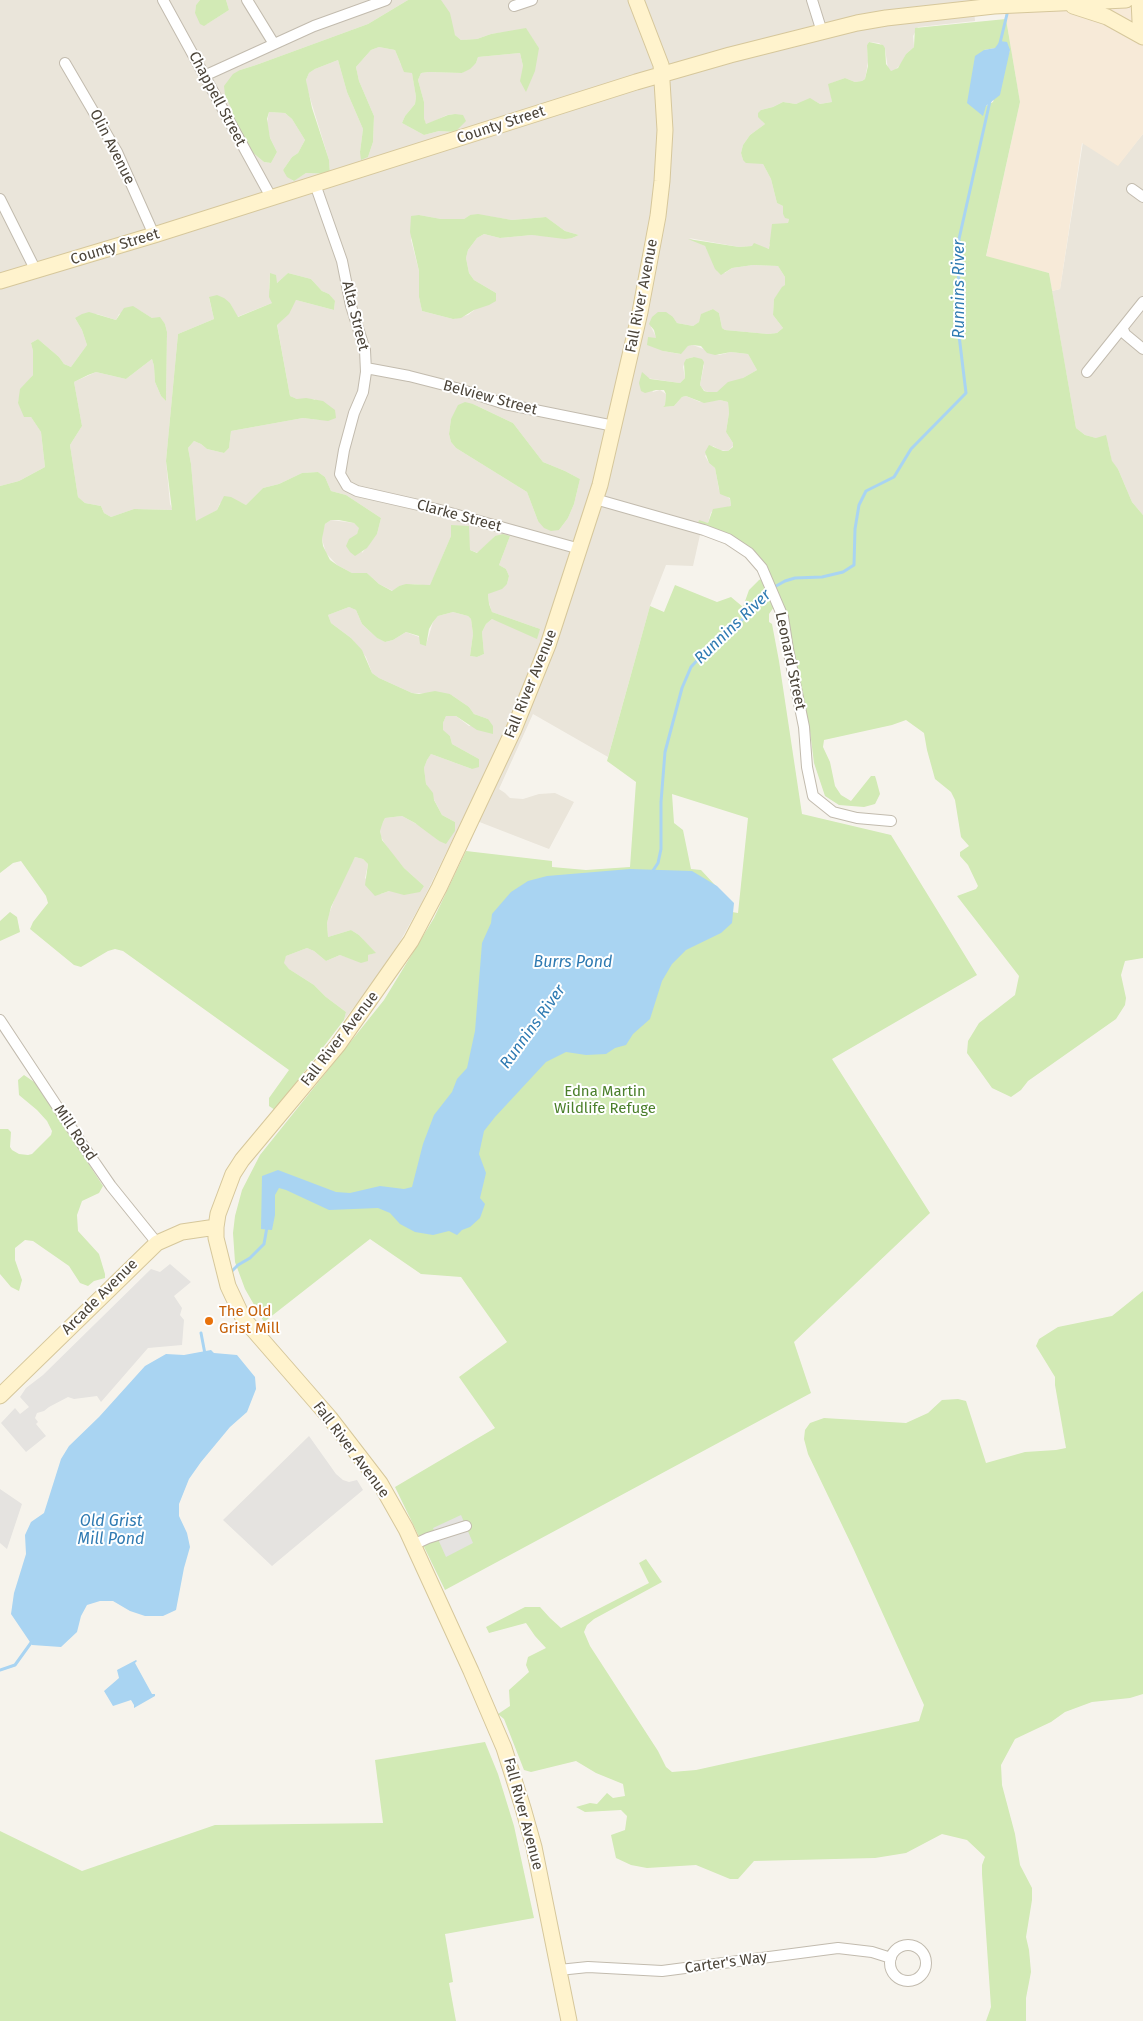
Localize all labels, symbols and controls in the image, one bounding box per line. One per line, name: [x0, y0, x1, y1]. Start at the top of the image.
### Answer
street label: Chappell Street: [184, 49, 250, 149]
street label: County Street: [455, 102, 547, 148]
street label: Olin Avenue: [85, 107, 139, 187]
street label: County Street: [68, 225, 162, 269]
street label: Fall River Avenue: [622, 238, 662, 354]
water label: Runnins River: [950, 240, 970, 338]
street label: Alta Street: [338, 279, 372, 353]
street label: Belview Street: [441, 377, 539, 419]
street label: Clarke Street: [415, 496, 503, 536]
water label: Runnins River: [691, 586, 775, 668]
street label: Leonard Street: [771, 610, 809, 712]
street label: Fall River Avenue: [501, 627, 561, 741]
water label: Burrs Pond: [534, 953, 612, 973]
water label: Runnins River: [496, 981, 570, 1073]
street label: Fall River Avenue: [297, 988, 383, 1090]
park label: Edna Martin Wildlife Refuge: [554, 1083, 656, 1118]
street label: Mill Road: [50, 1102, 100, 1164]
street label: Arcade Avenue: [58, 1255, 142, 1339]
place label: The Old Grist Mill: [219, 1303, 280, 1338]
marker: The Old Grist Mill: [203, 1315, 215, 1327]
street label: Fall River Avenue: [309, 1398, 393, 1502]
water label: Old Grist Mill Pond: [78, 1512, 144, 1550]
street label: Fall River Avenue: [499, 1756, 547, 1872]
street label: Carter's Way: [684, 1948, 768, 1978]

